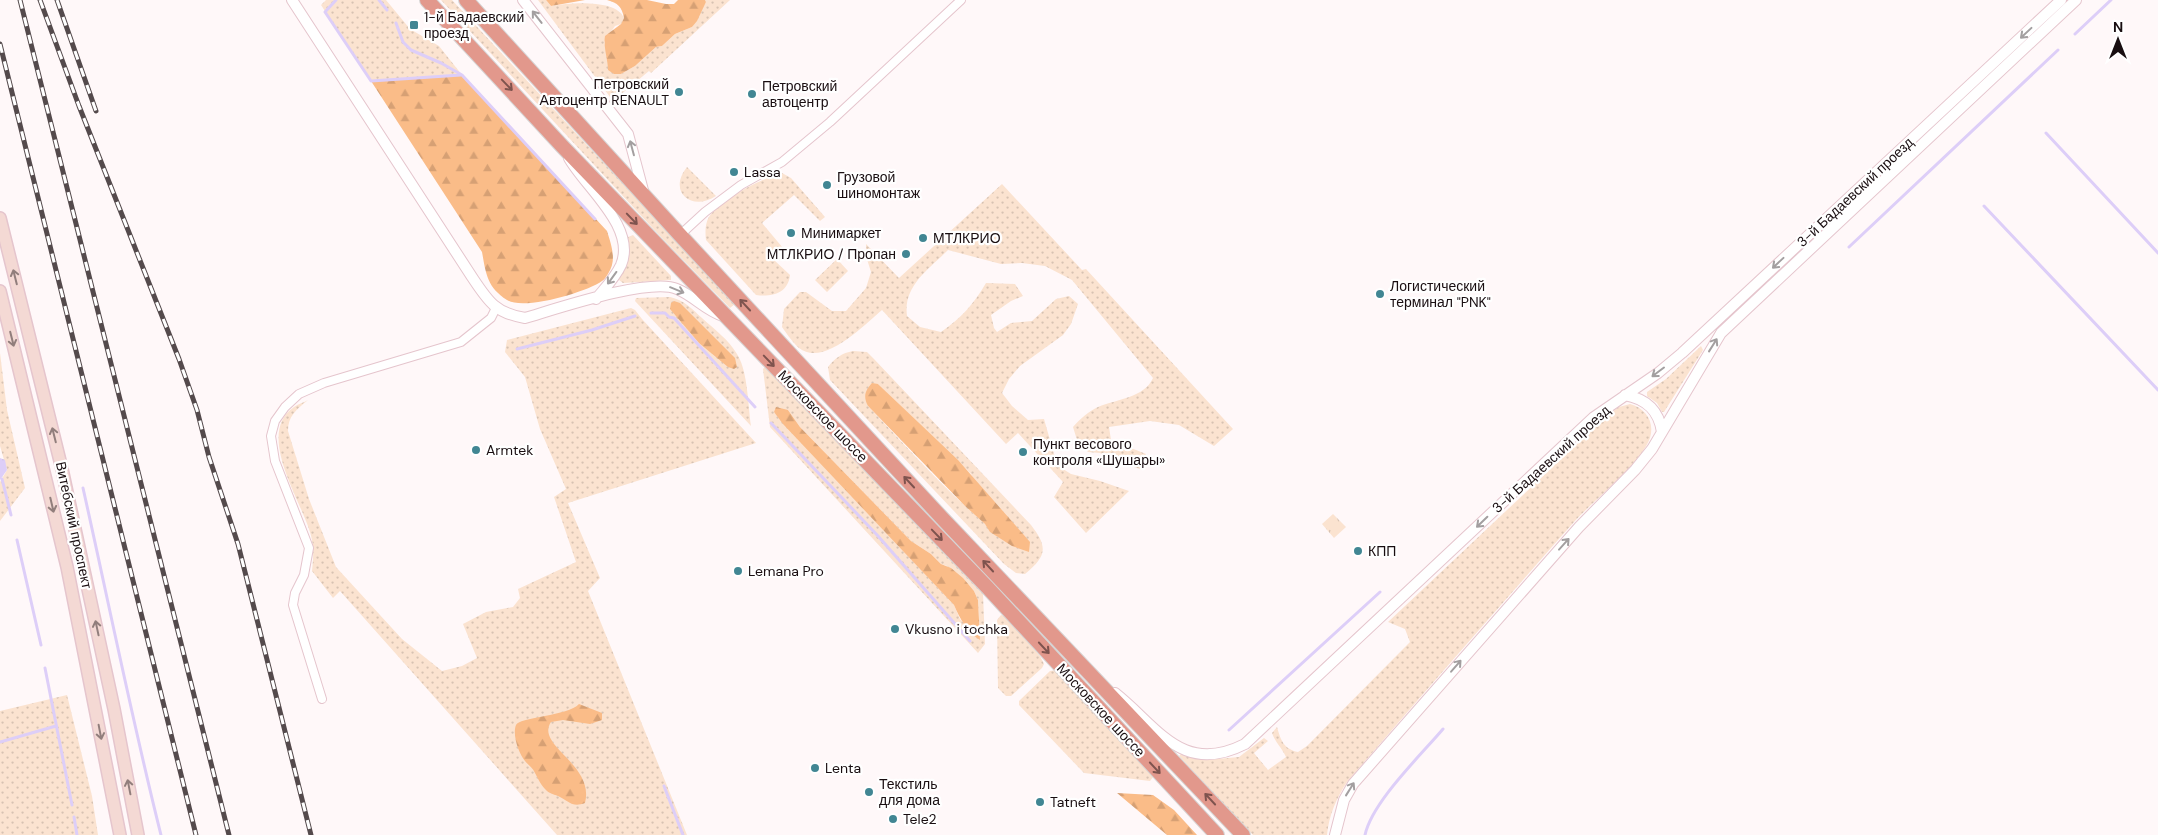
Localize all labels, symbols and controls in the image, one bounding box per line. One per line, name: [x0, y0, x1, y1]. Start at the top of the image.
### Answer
place label: 1-й Бадаевский проезд: [424, 8, 524, 42]
one-way arrow: [532, 10, 542, 24]
north arrow: [2093, 15, 2143, 65]
text: N: [2113, 18, 2123, 36]
marker: 1-й Бадаевский проезд: [408, 19, 420, 31]
one-way arrow: [2019, 27, 2032, 39]
place label: Петровский Автоцентр RENAULT: [540, 75, 669, 109]
place label: Петровский автоцентр: [762, 77, 837, 111]
one-way arrow: [501, 79, 513, 91]
marker: Петровский Автоцентр RENAULT: [673, 86, 685, 98]
marker: Петровский автоцентр: [746, 88, 758, 100]
street label: 3-й Бадаевский проезд: [1793, 133, 1917, 251]
one-way arrow: [627, 140, 636, 156]
place label: Lassa: [744, 163, 781, 181]
marker: Lassa: [728, 166, 740, 178]
place label: Грузовой шиномонтаж: [837, 168, 921, 202]
marker: Грузовой шиномонтаж: [821, 179, 833, 191]
one-way arrow: [626, 213, 638, 225]
place label: Минимаркет: [801, 224, 882, 242]
marker: Минимаркет: [785, 227, 797, 239]
place label: МТЛКРИО: [933, 229, 1001, 247]
marker: МТЛКРИО: [917, 232, 929, 244]
place label: МТЛКРИО / Пропан: [767, 245, 896, 263]
marker: МТЛКРИО / Пропан: [900, 248, 912, 260]
one-way arrow: [1772, 257, 1785, 269]
one-way arrow: [10, 270, 19, 286]
one-way arrow: [607, 271, 617, 285]
place label: Логистический терминал "PNK": [1390, 277, 1491, 311]
one-way arrow: [669, 286, 684, 296]
marker: Логистический терминал "PNK": [1374, 288, 1386, 300]
one-way arrow: [739, 299, 751, 312]
one-way arrow: [8, 330, 17, 346]
one-way arrow: [1708, 339, 1718, 353]
one-way arrow: [763, 355, 775, 367]
street label: Московское шоссе: [774, 366, 872, 466]
one-way arrow: [1652, 367, 1665, 378]
street label: 3-й Бадаевский проезд: [1488, 401, 1614, 517]
one-way arrow: [49, 428, 58, 444]
place label: Пункт весового контроля «Шушары»: [1033, 435, 1165, 469]
place label: Armtek: [486, 441, 533, 459]
marker: Armtek: [470, 444, 482, 456]
marker: Пункт весового контроля «Шушары»: [1017, 446, 1029, 458]
street label: Витебский проспект: [52, 460, 96, 591]
one-way arrow: [903, 475, 915, 488]
one-way arrow: [48, 497, 57, 513]
one-way arrow: [1476, 516, 1488, 528]
one-way arrow: [931, 528, 943, 541]
one-way arrow: [1558, 538, 1569, 551]
place label: КПП: [1368, 542, 1396, 560]
marker: КПП: [1352, 545, 1364, 557]
one-way arrow: [982, 560, 994, 573]
place label: Lemana Pro: [748, 562, 824, 580]
marker: Lemana Pro: [732, 565, 744, 577]
one-way arrow: [92, 620, 101, 636]
place label: Vkusno i tochka: [905, 620, 1008, 638]
marker: Vkusno i tochka: [889, 623, 901, 635]
one-way arrow: [1038, 642, 1050, 655]
street label: Московское шоссе: [1053, 659, 1149, 761]
one-way arrow: [1450, 659, 1462, 672]
one-way arrow: [96, 723, 105, 739]
place label: Lenta: [825, 759, 861, 777]
one-way arrow: [1149, 761, 1160, 774]
marker: Lenta: [809, 762, 821, 774]
place label: Текстиль для дома: [879, 775, 940, 809]
one-way arrow: [123, 779, 133, 795]
one-way arrow: [1346, 783, 1356, 797]
marker: Текстиль для дома: [863, 786, 875, 798]
place label: Tatneft: [1050, 793, 1096, 811]
one-way arrow: [1204, 793, 1216, 806]
marker: Tatneft: [1034, 796, 1046, 808]
place label: Tele2: [903, 810, 937, 828]
marker: Tele2: [887, 813, 899, 825]

